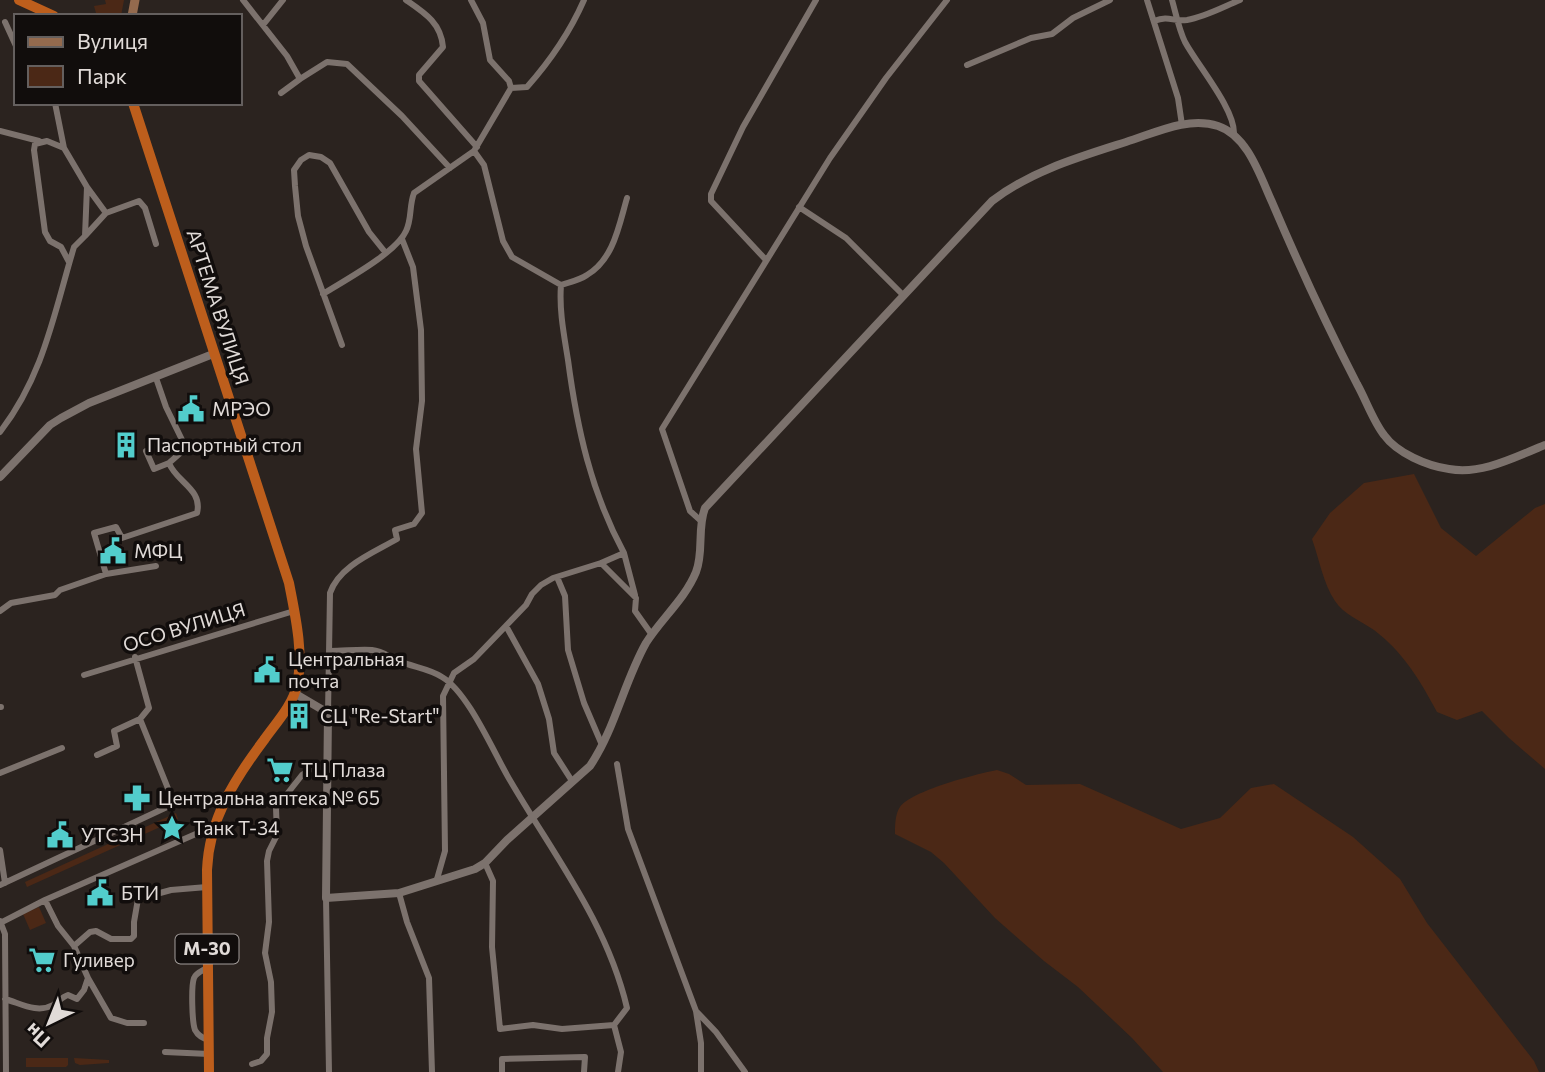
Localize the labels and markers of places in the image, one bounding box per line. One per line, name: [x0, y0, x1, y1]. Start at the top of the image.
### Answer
public building icon: МРЭО: [176, 394, 206, 424]
place label: МРЭО: [212, 397, 271, 420]
building icon: Паспортный стол: [111, 430, 141, 460]
place label: Паспортный стол: [147, 433, 302, 456]
public building icon: МФЦ: [98, 536, 128, 566]
place label: МФЦ: [134, 539, 183, 562]
place label: Центральная почта: [288, 647, 405, 692]
public building icon: Центральная почта: [252, 655, 282, 685]
building icon: СЦ "Re-Start": [284, 701, 314, 731]
place label: СЦ "Re-Start": [320, 704, 440, 727]
supermarket icon: ТЦ Плаза: [265, 755, 295, 785]
place label: ТЦ Плаза: [301, 758, 385, 781]
pharmacy icon: Центральна аптека № 65: [122, 783, 152, 813]
place label: Центральна аптека № 65: [158, 786, 380, 809]
place icon: Танк Т-34: [157, 813, 187, 843]
place label: Танк Т-34: [193, 816, 279, 839]
public building icon: УТСЗН: [45, 820, 75, 850]
place label: УТСЗН: [81, 823, 144, 846]
public building icon: БТИ: [85, 878, 115, 908]
place label: БТИ: [121, 881, 159, 904]
supermarket icon: Гуливер: [27, 945, 57, 975]
place label: Гуливер: [63, 948, 135, 971]

